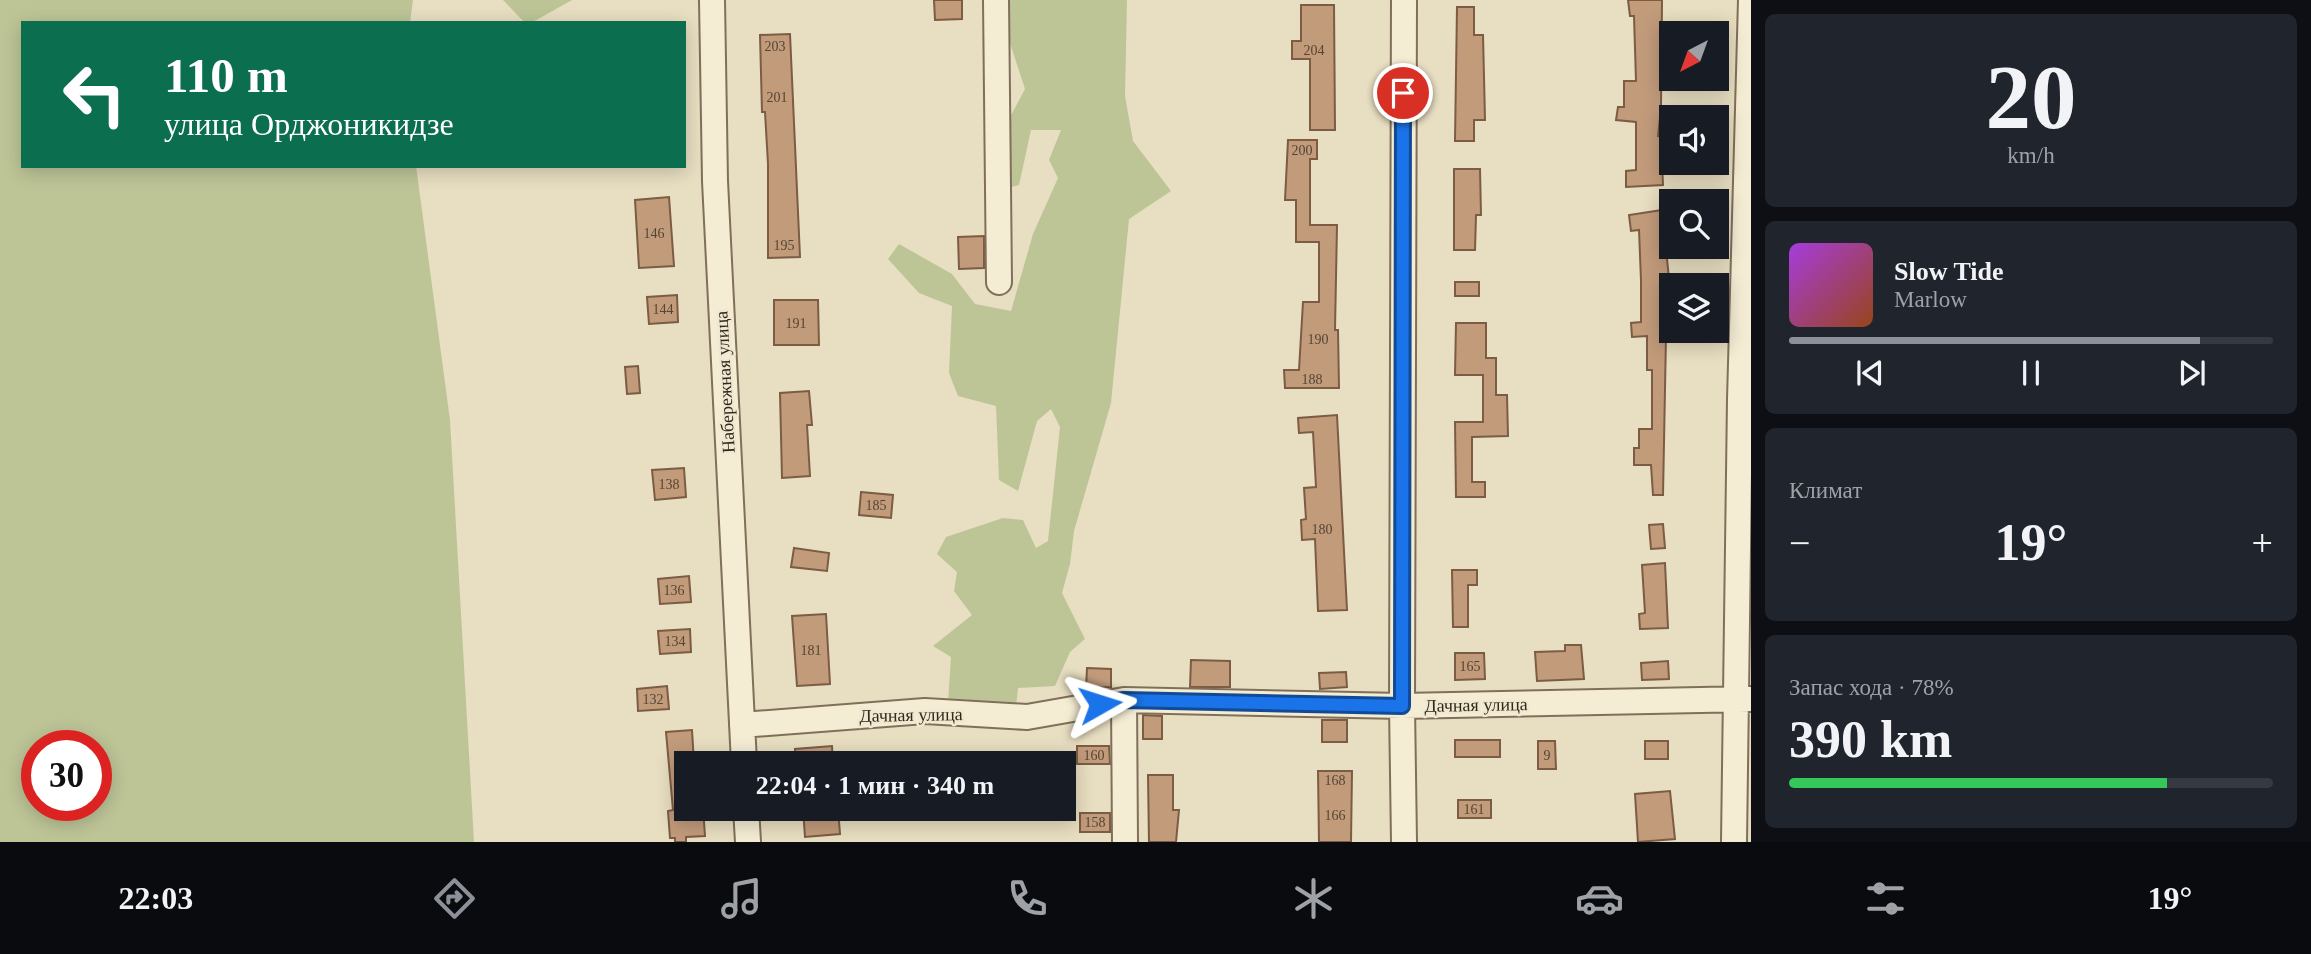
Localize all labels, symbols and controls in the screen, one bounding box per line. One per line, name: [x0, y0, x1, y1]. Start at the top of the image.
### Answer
north arrow: [1659, 21, 1729, 91]
map controls: [1659, 21, 1729, 343]
house number: 203: [765, 39, 786, 54]
house number: 204: [1304, 43, 1325, 58]
text: 20: [1986, 47, 2077, 148]
text: 110 m: [164, 48, 288, 103]
icon: left: [49, 49, 140, 140]
pin: [1373, 63, 1433, 123]
icon: arrive: [1384, 74, 1422, 112]
house number: 201: [767, 90, 788, 105]
button: sound: [1659, 105, 1729, 175]
text: улица Орджоникидзе: [164, 106, 454, 142]
house number: 200: [1292, 143, 1313, 158]
text: km/h: [2007, 143, 2055, 168]
button: search: [1659, 189, 1729, 259]
house number: 146: [644, 226, 665, 241]
house number: 195: [774, 238, 795, 253]
text: Slow Tide: [1894, 257, 2004, 286]
button: layers: [1659, 273, 1729, 343]
text: Marlow: [1894, 287, 1967, 312]
house number: 144: [653, 302, 674, 317]
street label: Набережная улица: [711, 310, 739, 454]
house number: 191: [786, 316, 807, 331]
house number: 190: [1308, 332, 1329, 347]
icon: previous: [1851, 354, 1889, 392]
icon: pause: [2012, 354, 2050, 392]
icon: next: [2173, 354, 2211, 392]
house number: 188: [1302, 372, 1323, 387]
house number: 138: [659, 477, 680, 492]
text: Климат: [1789, 478, 1862, 503]
house number: 185: [866, 498, 887, 513]
text: 19°: [1995, 514, 2067, 571]
house number: 180: [1312, 522, 1333, 537]
text: −: [1789, 522, 1810, 564]
text: +: [2252, 522, 2273, 564]
house number: 136: [664, 583, 685, 598]
house number: 134: [665, 634, 686, 649]
house number: 181: [801, 643, 822, 658]
house number: 165: [1460, 659, 1481, 674]
position arrow: [1063, 667, 1137, 741]
text: Запас хода · 78%: [1789, 675, 1954, 700]
house number: 132: [643, 692, 664, 707]
street label: Дачная улица: [1424, 694, 1528, 716]
street label: Дачная улица: [859, 704, 963, 726]
text: 390 km: [1789, 711, 1952, 768]
speed limit sign: 30: [21, 730, 112, 821]
house number: 160: [1084, 748, 1105, 763]
house number: 9: [1544, 748, 1551, 763]
text: 22:04 · 1 мин · 340 m: [756, 771, 994, 800]
house number: 168: [1325, 773, 1346, 788]
house number: 161: [1464, 802, 1485, 817]
house number: 166: [1325, 808, 1346, 823]
house number: 158: [1085, 815, 1106, 830]
icon: directions: [430, 874, 479, 923]
icon: music: [717, 874, 766, 923]
icon: phone: [1003, 874, 1052, 923]
icon: climate: [1289, 874, 1338, 923]
icon: car: [1575, 874, 1624, 923]
icon: filters: [1861, 874, 1910, 923]
text: 22:03: [119, 880, 193, 916]
text: 19°: [2148, 880, 2192, 916]

